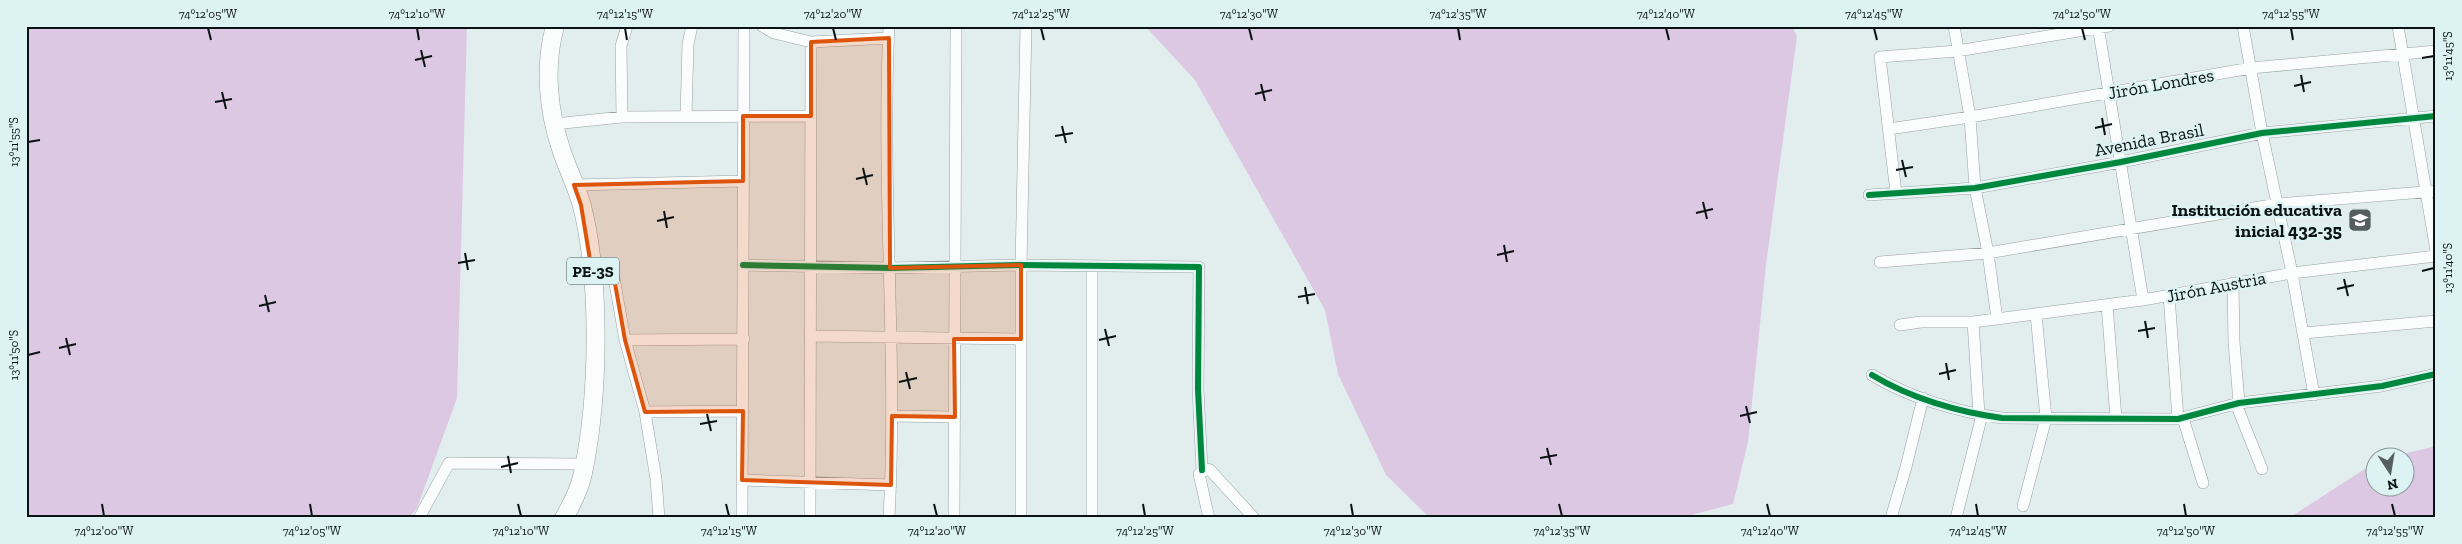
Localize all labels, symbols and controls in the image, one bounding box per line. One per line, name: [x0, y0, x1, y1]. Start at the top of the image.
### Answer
text: 74°12'05"W: [179, 7, 238, 21]
text: 74°12'10"W: [389, 7, 446, 21]
text: 74°12'15"W: [597, 7, 654, 21]
text: 74°12'20"W: [804, 7, 863, 21]
text: 74°12'25"W: [1012, 7, 1070, 21]
text: 74°12'30"W: [1220, 7, 1279, 21]
text: 74°12'35"W: [1429, 7, 1487, 21]
text: 74°12'40"W: [1637, 7, 1696, 21]
text: 74°12'45"W: [1845, 7, 1903, 21]
text: 74°12'50"W: [2053, 7, 2112, 21]
text: 74°12'55"W: [2262, 7, 2320, 21]
text: 13°11'45"S: [2441, 31, 2455, 81]
street label: Jirón Londres: [2106, 64, 2216, 104]
text: 13°11'55"S: [7, 117, 21, 167]
street label: Avenida Brasil: [2092, 119, 2206, 161]
place label: Institución educativa inicial 432-35: [2171, 199, 2342, 242]
school or university icon: Institución educativa inicial 432-35: [2347, 207, 2373, 233]
text: 13°11'40"S: [2441, 243, 2455, 293]
road number: PE-3S: [567, 258, 619, 284]
street label: Jirón Austria: [2164, 267, 2268, 307]
text: 13°11'50"S: [7, 330, 21, 380]
north arrow: [2364, 446, 2414, 496]
text: N: [2385, 475, 2400, 494]
text: 74°12'00"W: [75, 524, 134, 538]
text: 74°12'05"W: [283, 524, 342, 538]
text: 74°12'10"W: [493, 524, 550, 538]
text: 74°12'15"W: [701, 524, 758, 538]
text: 74°12'20"W: [908, 524, 967, 538]
text: 74°12'25"W: [1116, 524, 1174, 538]
text: 74°12'30"W: [1324, 524, 1383, 538]
text: 74°12'35"W: [1533, 524, 1591, 538]
text: 74°12'40"W: [1741, 524, 1800, 538]
text: 74°12'45"W: [1949, 524, 2007, 538]
text: 74°12'50"W: [2157, 524, 2216, 538]
text: 74°12'55"W: [2366, 524, 2424, 538]

